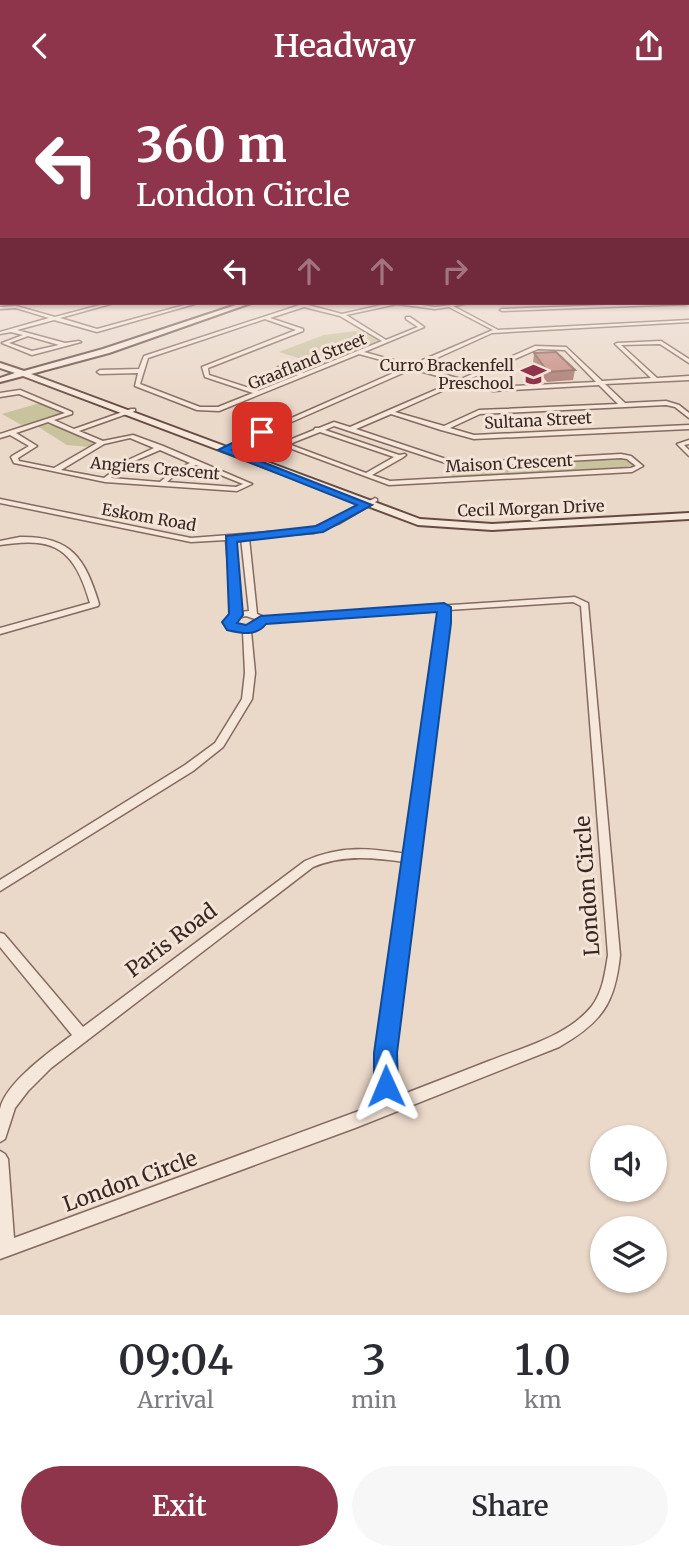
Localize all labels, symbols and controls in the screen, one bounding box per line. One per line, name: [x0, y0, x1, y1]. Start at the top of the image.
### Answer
text: Headway: [274, 26, 415, 66]
icon: back: [21, 27, 59, 65]
icon: share: [630, 27, 668, 65]
text: 360 m: [136, 114, 287, 175]
icon: left: [21, 119, 112, 210]
text: London Circle: [136, 175, 350, 215]
icon: left: [217, 252, 255, 290]
icon: ahead: [290, 252, 328, 290]
icon: ahead: [363, 252, 401, 290]
icon: right: [436, 252, 474, 290]
street label: Graafland Street: [245, 328, 370, 394]
place label: Curro Brackenfell Preschool: [380, 355, 514, 393]
school or university icon: Curro Brackenfell Preschool: [520, 360, 548, 388]
pin: [232, 402, 292, 462]
street label: Sultana Street: [484, 407, 593, 433]
icon: arrive: [243, 413, 281, 451]
street label: Maison Crescent: [445, 450, 574, 476]
street label: Angiers Crescent: [88, 452, 221, 484]
street label: Cecil Morgan Drive: [457, 495, 605, 521]
street label: Eskom Road: [100, 499, 198, 535]
street label: London Circle: [569, 815, 605, 957]
street label: Paris Road: [120, 897, 222, 983]
position arrow: [349, 1049, 423, 1123]
map controls: [590, 1125, 667, 1293]
button: sound: [590, 1125, 667, 1202]
street label: London Circle: [59, 1144, 201, 1218]
button: layers: [590, 1216, 667, 1293]
text: 09:04: [118, 1334, 233, 1386]
text: 3: [362, 1334, 386, 1386]
text: 1.0: [515, 1334, 571, 1386]
text: Arrival: [137, 1385, 214, 1414]
text: min: [351, 1385, 397, 1414]
text: km: [524, 1385, 562, 1414]
button: Exit: [21, 1466, 338, 1546]
button: Share: [352, 1466, 668, 1546]

